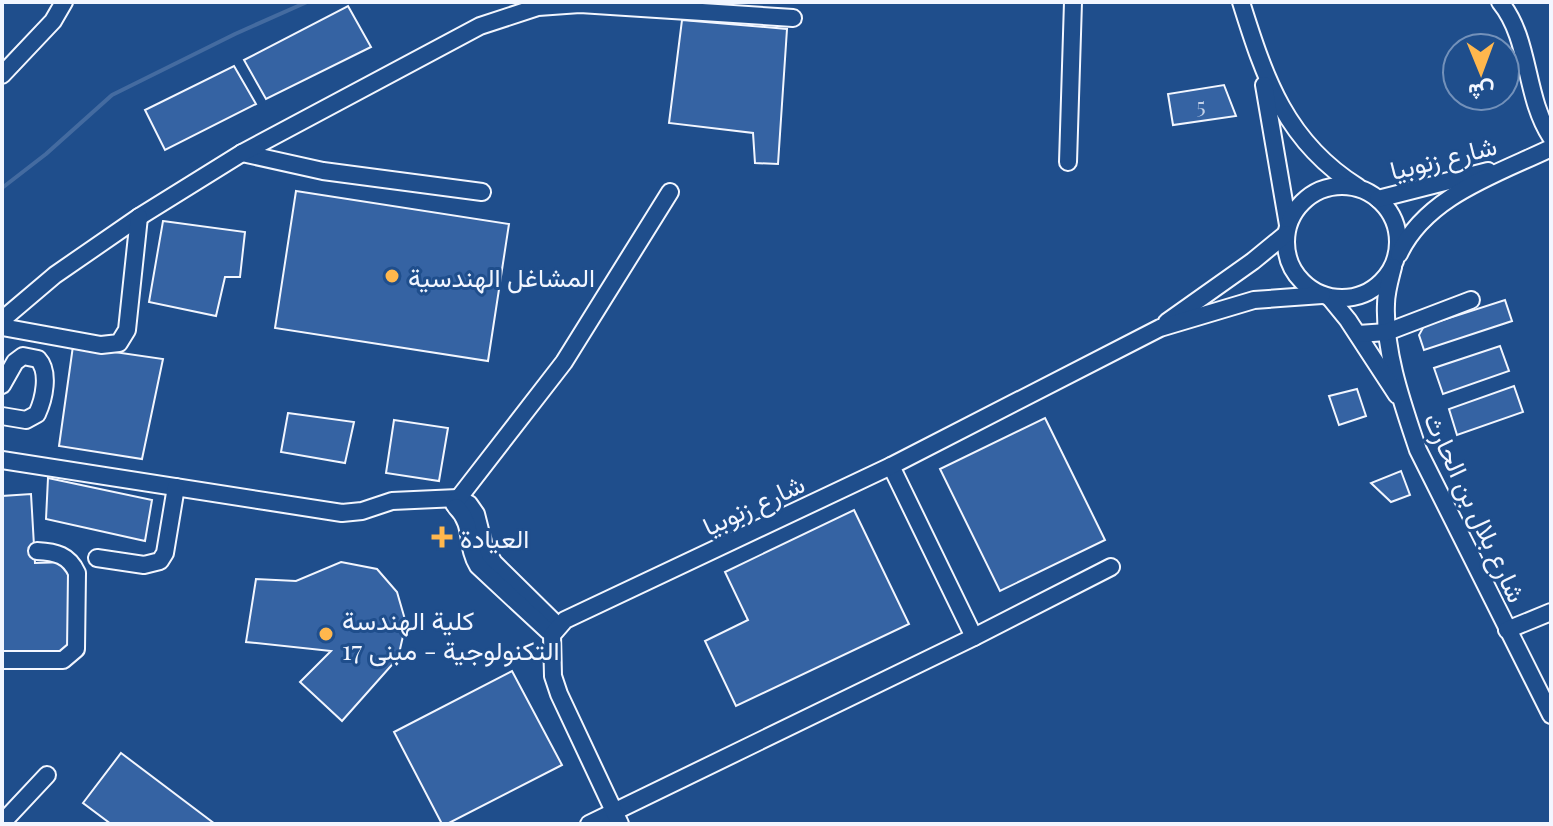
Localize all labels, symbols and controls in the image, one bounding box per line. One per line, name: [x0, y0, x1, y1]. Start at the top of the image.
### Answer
north arrow: [1441, 32, 1521, 112]
text: ش: [1468, 78, 1495, 108]
house number: 5: [1196, 90, 1206, 120]
street label: شارع زنوبيا: [1386, 127, 1500, 189]
place label: المشاغل الهندسية: [408, 259, 595, 294]
marker: المشاغل الهندسية: [383, 267, 401, 285]
street label: شارع بلال بن الحارث: [1415, 406, 1535, 608]
street label: شارع زنوبيا: [696, 465, 811, 545]
place label: العيادة: [460, 520, 529, 555]
marker: العيادة: [431, 526, 453, 548]
place label: كلية الهندسة التكنولوجية - مبنى 17: [342, 602, 560, 667]
marker: كلية الهندسة التكنولوجية - مبنى 17: [317, 625, 335, 643]

